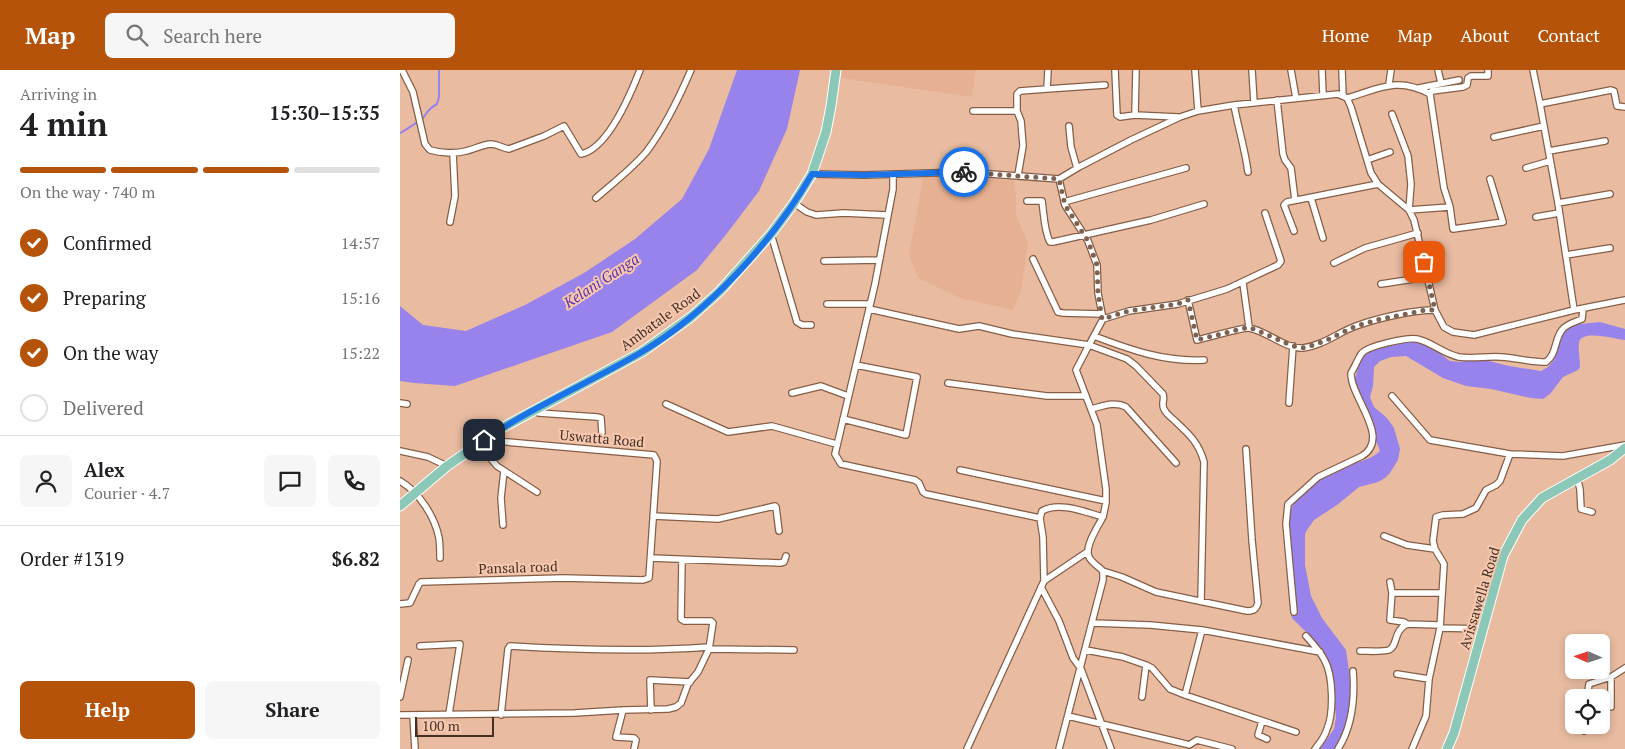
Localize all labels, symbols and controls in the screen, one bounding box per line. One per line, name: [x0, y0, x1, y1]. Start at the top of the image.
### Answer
search box: [105, 13, 455, 58]
text: Map: [25, 19, 75, 51]
icon: search: [123, 21, 151, 49]
text: Search here: [163, 23, 262, 48]
text: Home: [1322, 23, 1369, 47]
text: Map: [1397, 23, 1432, 47]
text: About: [1460, 23, 1509, 47]
text: Contact: [1537, 23, 1600, 47]
text: Arriving in: [20, 83, 97, 105]
text: 15:30–15:35: [269, 100, 380, 125]
text: 4 min: [20, 103, 108, 145]
courier: [939, 147, 989, 197]
icon: bike: [950, 158, 978, 186]
text: On the way · 740 m: [20, 181, 155, 203]
icon: check: [20, 229, 48, 257]
text: Confirmed: [63, 230, 152, 255]
text: 14:57: [341, 232, 380, 254]
pin: [1403, 241, 1445, 283]
water label: Kelani Ganga: [559, 248, 643, 312]
icon: bag: [1410, 248, 1438, 276]
street label: Ambatale Road: [616, 283, 704, 354]
icon: check: [20, 284, 48, 312]
text: Preparing: [63, 285, 146, 310]
text: 15:16: [341, 287, 380, 309]
icon: check: [20, 339, 48, 367]
text: On the way: [63, 340, 158, 365]
text: 15:22: [341, 342, 380, 364]
text: Delivered: [63, 395, 144, 420]
pin: [463, 419, 505, 461]
street label: Uswatta Road: [559, 425, 645, 451]
icon: home: [470, 426, 498, 454]
button: person: [20, 455, 72, 507]
button: chat: [264, 455, 316, 507]
button: phone: [328, 455, 380, 507]
text: Alex: [84, 457, 125, 482]
text: Courier · 4.7: [84, 482, 170, 504]
street label: Avissawella Road: [1454, 544, 1504, 652]
text: Order #1319: [20, 546, 124, 571]
text: $6.82: [331, 546, 380, 571]
street label: Pansala road: [478, 556, 558, 578]
north arrow: [1565, 634, 1610, 679]
map controls: [1565, 634, 1610, 734]
button: Help: [20, 681, 195, 739]
button: Share: [205, 681, 380, 739]
button: locate: [1565, 689, 1610, 734]
scale bar: [415, 714, 494, 737]
text: 100 m: [422, 716, 460, 735]

